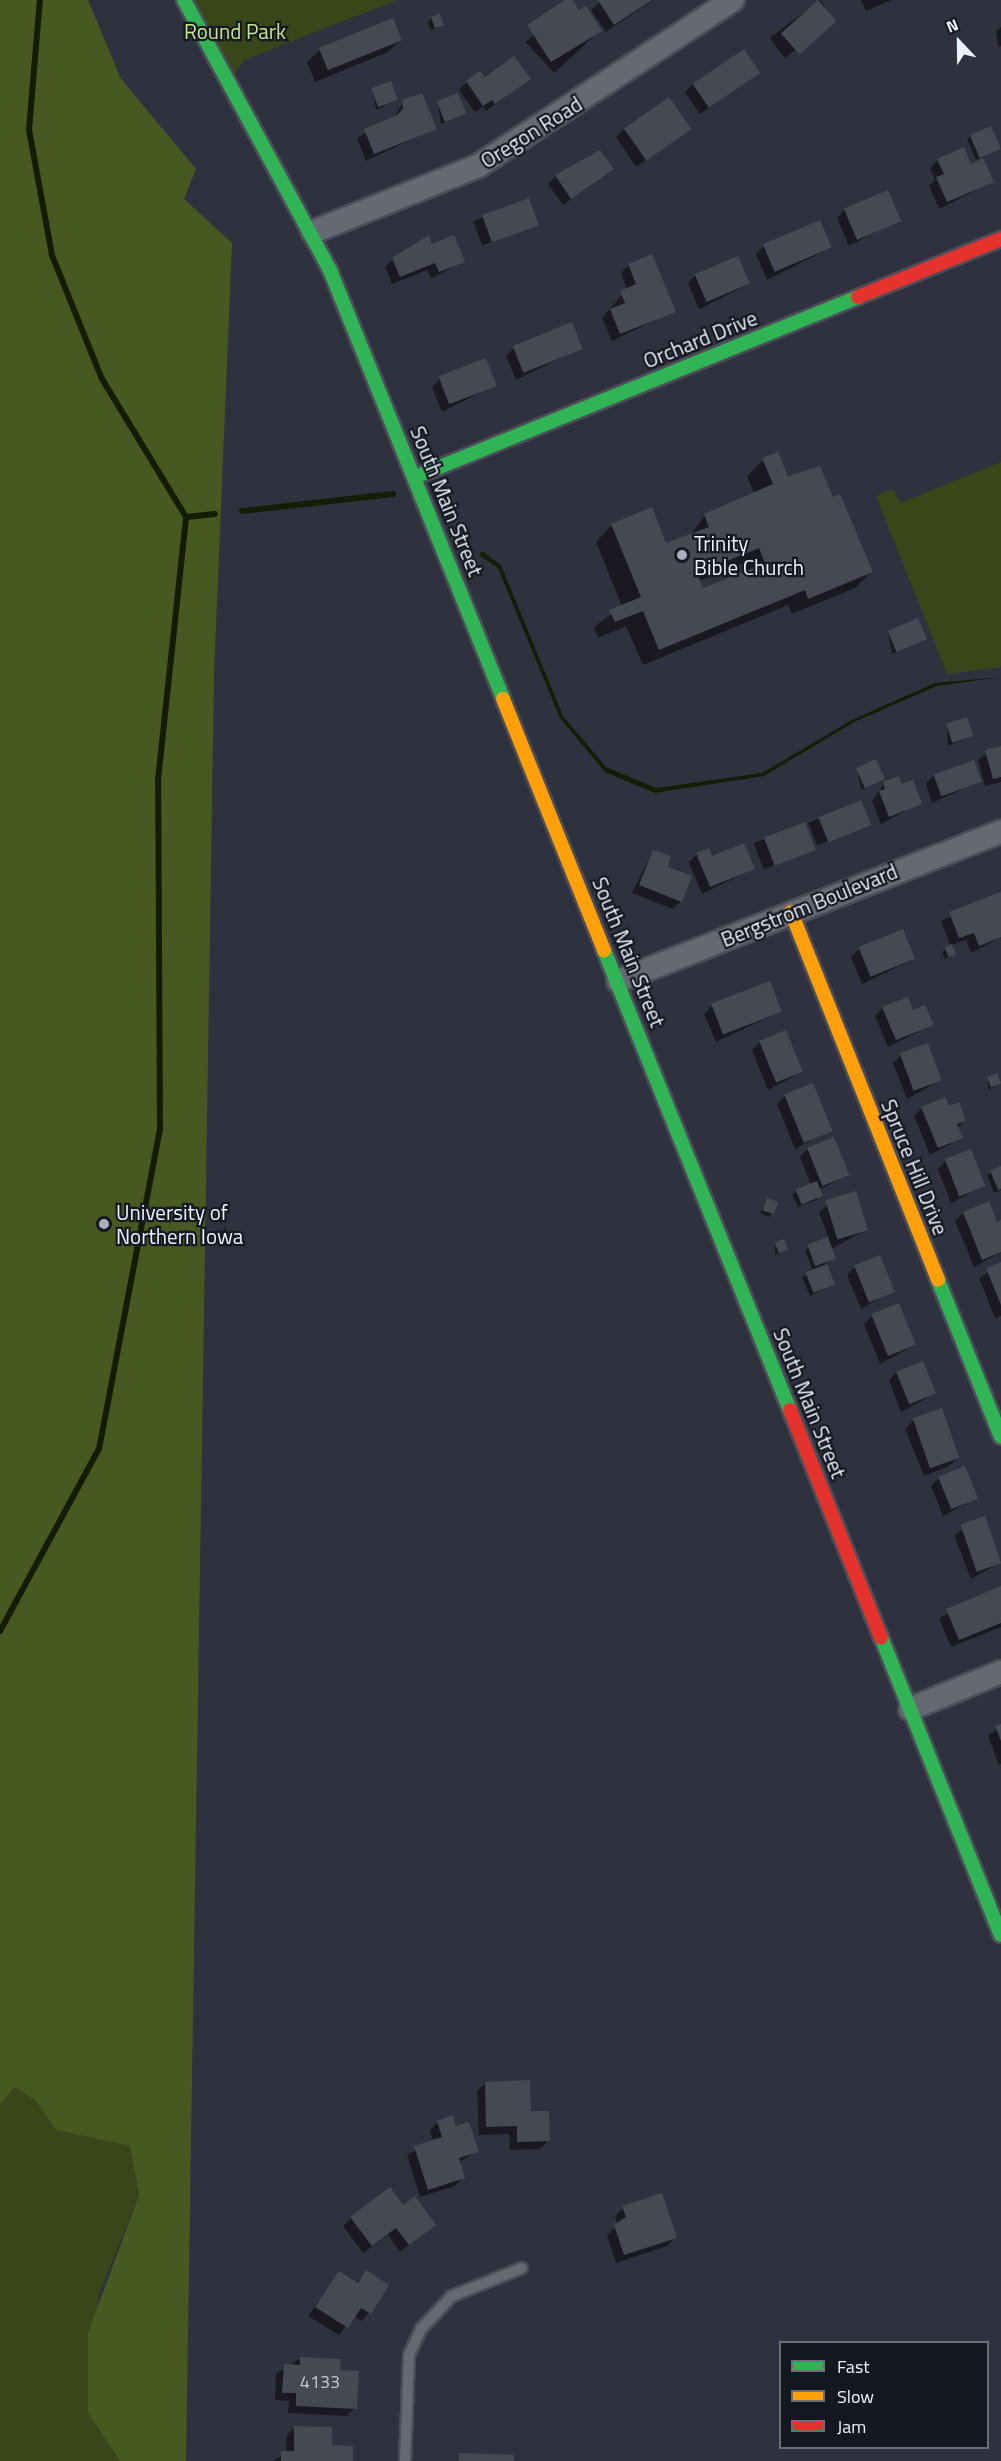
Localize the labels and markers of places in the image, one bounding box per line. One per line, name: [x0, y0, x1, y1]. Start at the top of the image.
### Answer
place label: Trinity Bible Church: [694, 530, 804, 580]
marker: Trinity Bible Church: [675, 548, 689, 562]
place label: University of Northern Iowa: [116, 1199, 243, 1249]
marker: University of Northern Iowa: [97, 1217, 111, 1231]

